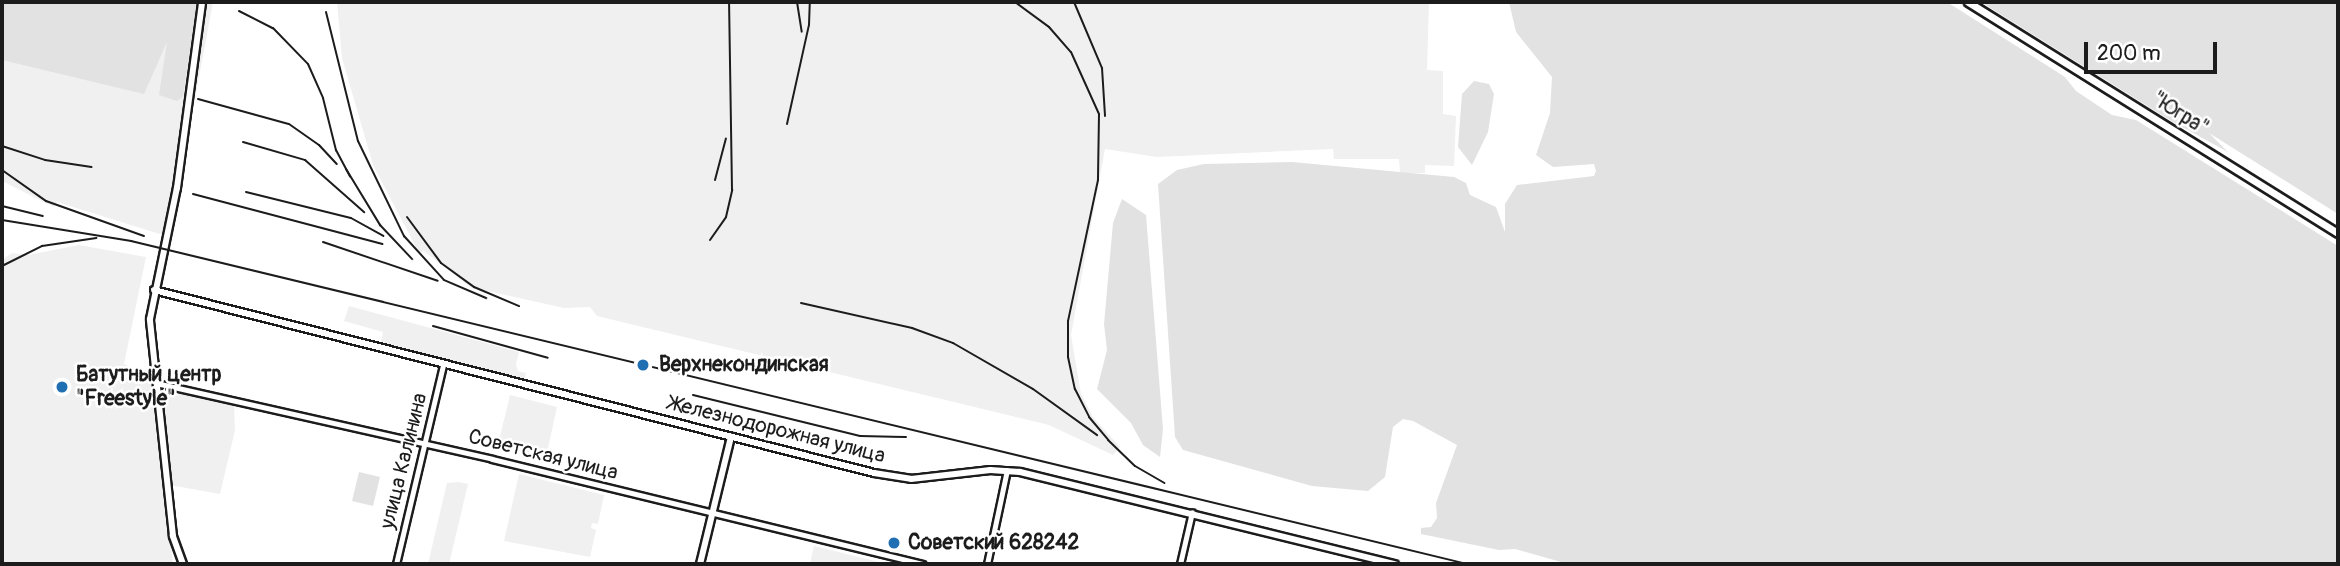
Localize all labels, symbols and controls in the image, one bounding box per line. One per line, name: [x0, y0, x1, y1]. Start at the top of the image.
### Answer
scale bar: [2088, 28, 2221, 72]
text: 200 m: [2097, 40, 2161, 67]
street label: "Югра": [2147, 87, 2213, 141]
place label: Верхнекондинская: [659, 352, 829, 378]
marker: Верхнекондинская: [633, 355, 653, 375]
place label: Батутный центр "Freestyle": [76, 362, 221, 412]
marker: Батутный центр "Freestyle": [54, 379, 70, 395]
street label: улица Калинина: [375, 390, 433, 532]
street label: Железнодорожная улица: [666, 391, 888, 469]
street label: Советская улица: [466, 424, 620, 486]
place label: Советский 628242: [908, 530, 1079, 556]
marker: Советский 628242: [886, 535, 902, 551]

